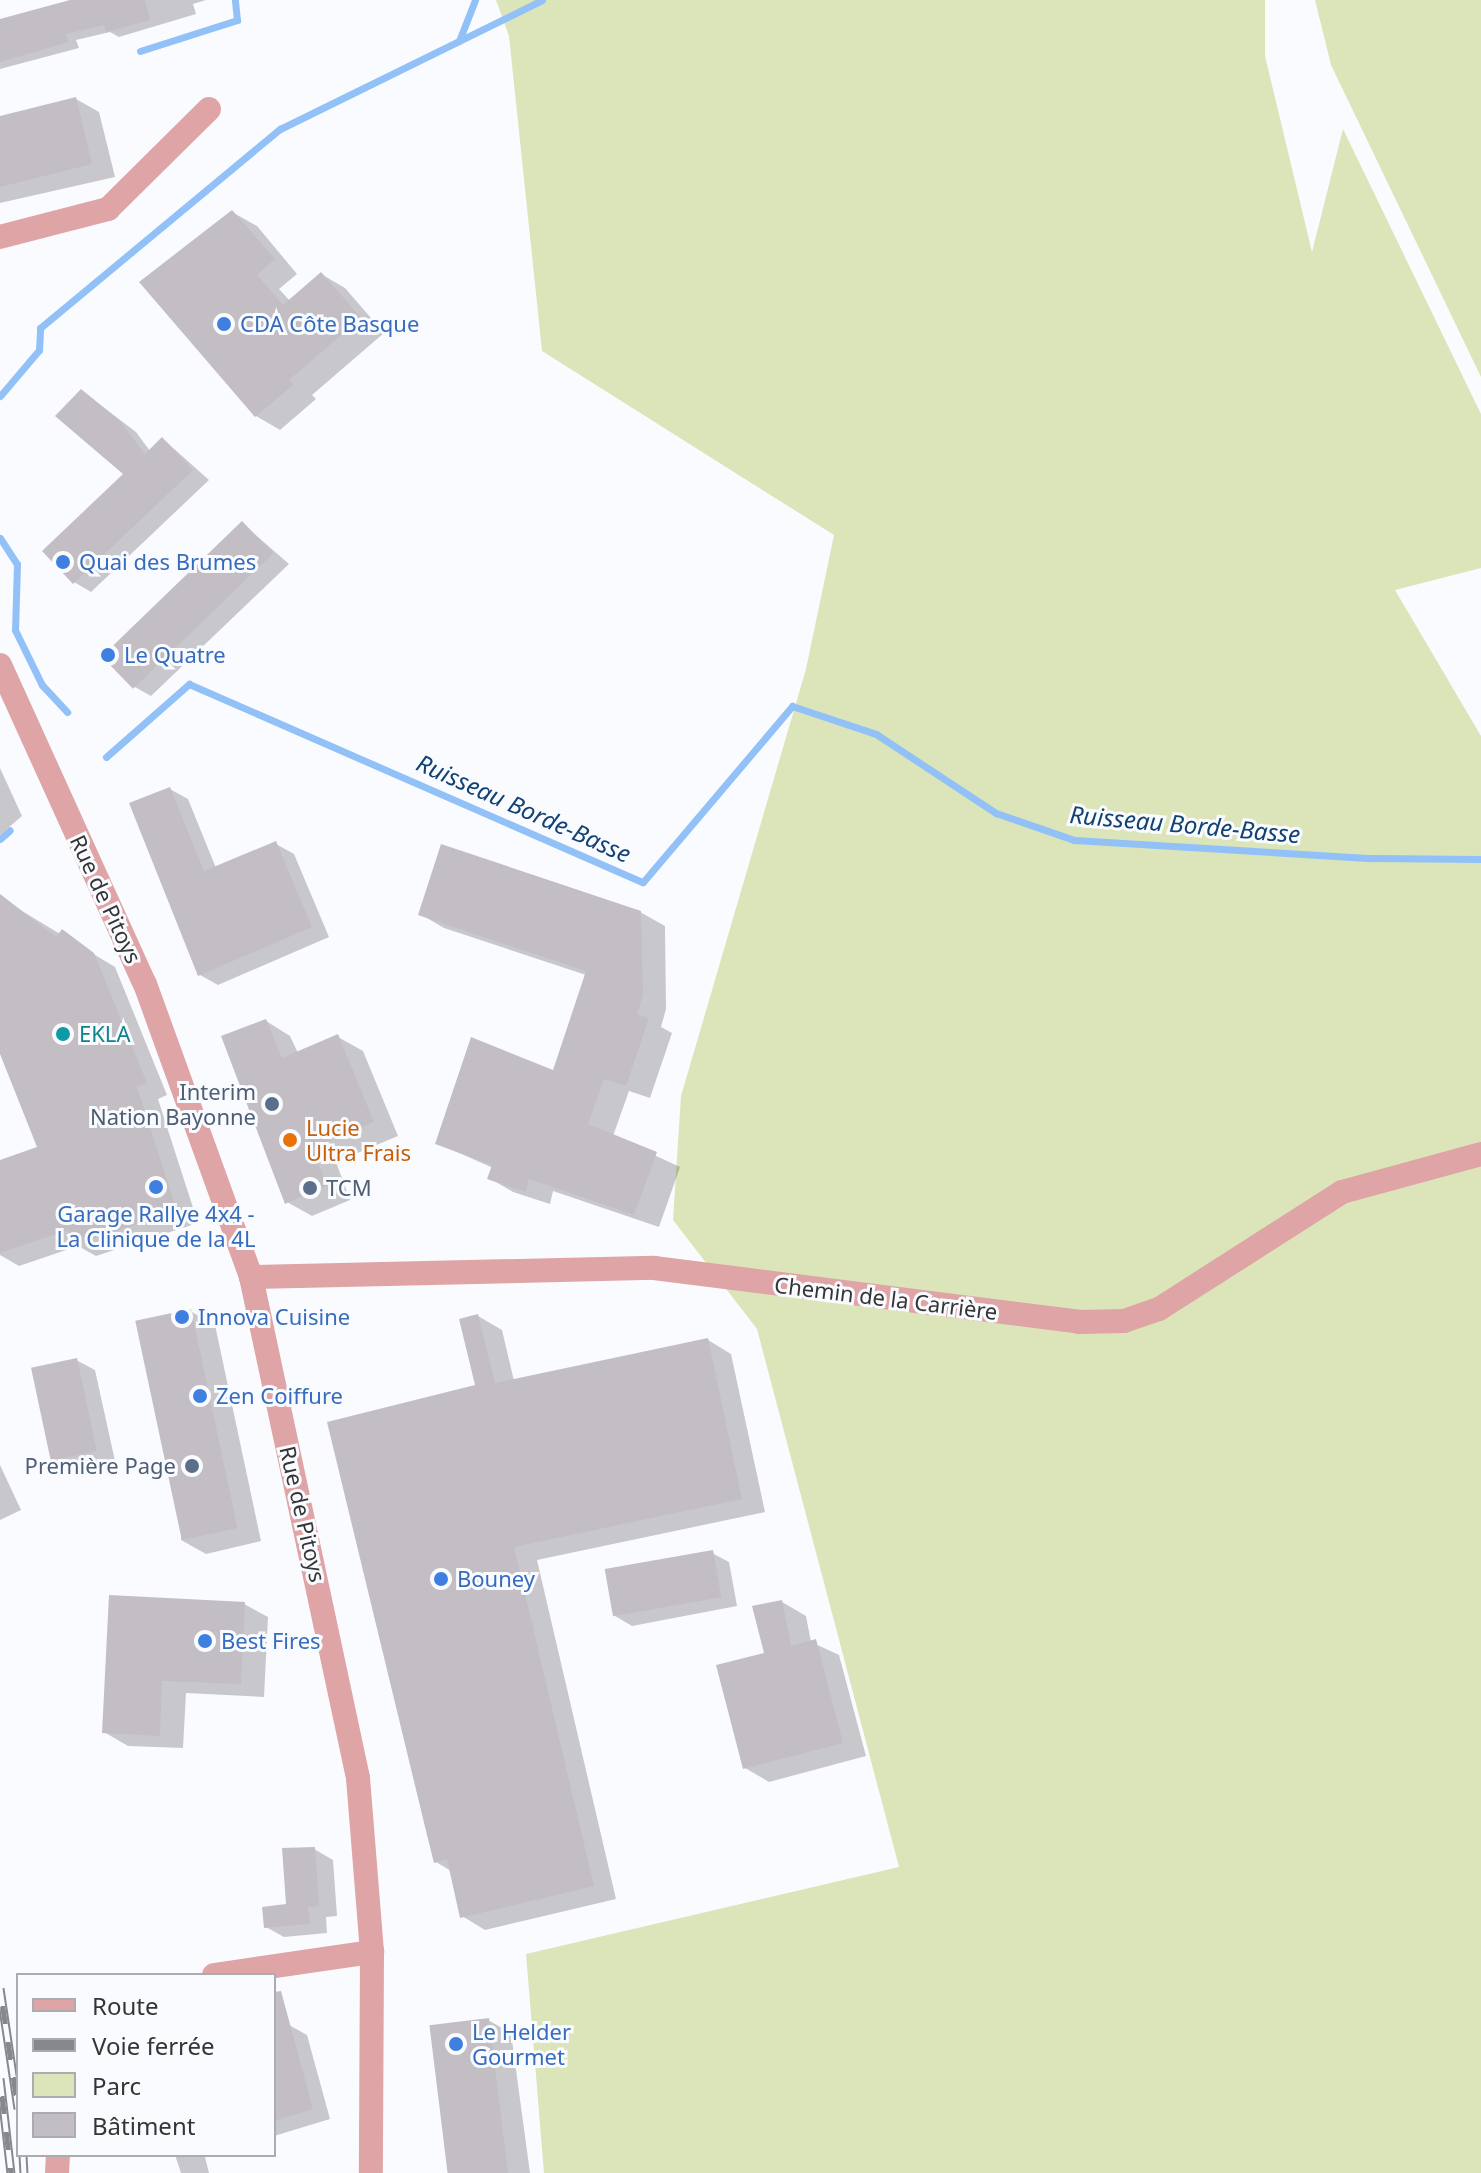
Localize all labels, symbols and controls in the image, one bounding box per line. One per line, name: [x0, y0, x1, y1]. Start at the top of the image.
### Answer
place label: CDA Côte Basque: [240, 311, 419, 337]
marker: CDA Côte Basque: [215, 315, 233, 333]
place label: Quai des Brumes: [79, 549, 256, 575]
marker: Quai des Brumes: [54, 553, 72, 571]
place label: Le Quatre: [124, 642, 226, 668]
marker: Le Quatre: [99, 646, 117, 664]
water label: Ruisseau Borde-Basse: [412, 748, 636, 868]
water label: Ruisseau Borde-Basse: [1068, 800, 1302, 848]
street label: Rue de Pitoys: [65, 831, 147, 967]
place label: EKLA: [79, 1021, 130, 1047]
marker: EKLA: [54, 1025, 72, 1043]
place label: Interim Nation Bayonne: [90, 1078, 256, 1130]
marker: Interim Nation Bayonne: [263, 1095, 281, 1113]
place label: Lucie Ultra Frais: [306, 1114, 411, 1166]
marker: Lucie Ultra Frais: [281, 1131, 299, 1149]
place label: TCM: [326, 1175, 372, 1201]
marker: Garage Rallye 4x4 - La Clinique de la 4L: [147, 1178, 165, 1196]
marker: TCM: [301, 1179, 319, 1197]
place label: Garage Rallye 4x4 - La Clinique de la 4L: [57, 1200, 255, 1252]
street label: Chemin de la Carrière: [773, 1271, 999, 1325]
place label: Innova Cuisine: [198, 1304, 350, 1330]
marker: Innova Cuisine: [173, 1308, 191, 1326]
place label: Zen Coiffure: [216, 1383, 343, 1409]
marker: Zen Coiffure: [191, 1387, 209, 1405]
street label: Rue de Pitoys: [275, 1443, 331, 1585]
place label: Première Page: [25, 1453, 176, 1479]
marker: Première Page: [183, 1457, 201, 1475]
place label: Bouney: [457, 1566, 535, 1592]
marker: Bouney: [432, 1570, 450, 1588]
place label: Best Fires: [221, 1628, 321, 1654]
marker: Best Fires: [196, 1632, 214, 1650]
legend: [16, 1973, 276, 2157]
text: Route: [92, 1989, 158, 2022]
place label: Le Helder Gourmet: [472, 2018, 571, 2070]
text: Voie ferrée: [92, 2029, 215, 2062]
marker: Le Helder Gourmet: [447, 2035, 465, 2053]
text: Parc: [92, 2069, 141, 2102]
text: Bâtiment: [92, 2109, 195, 2142]

